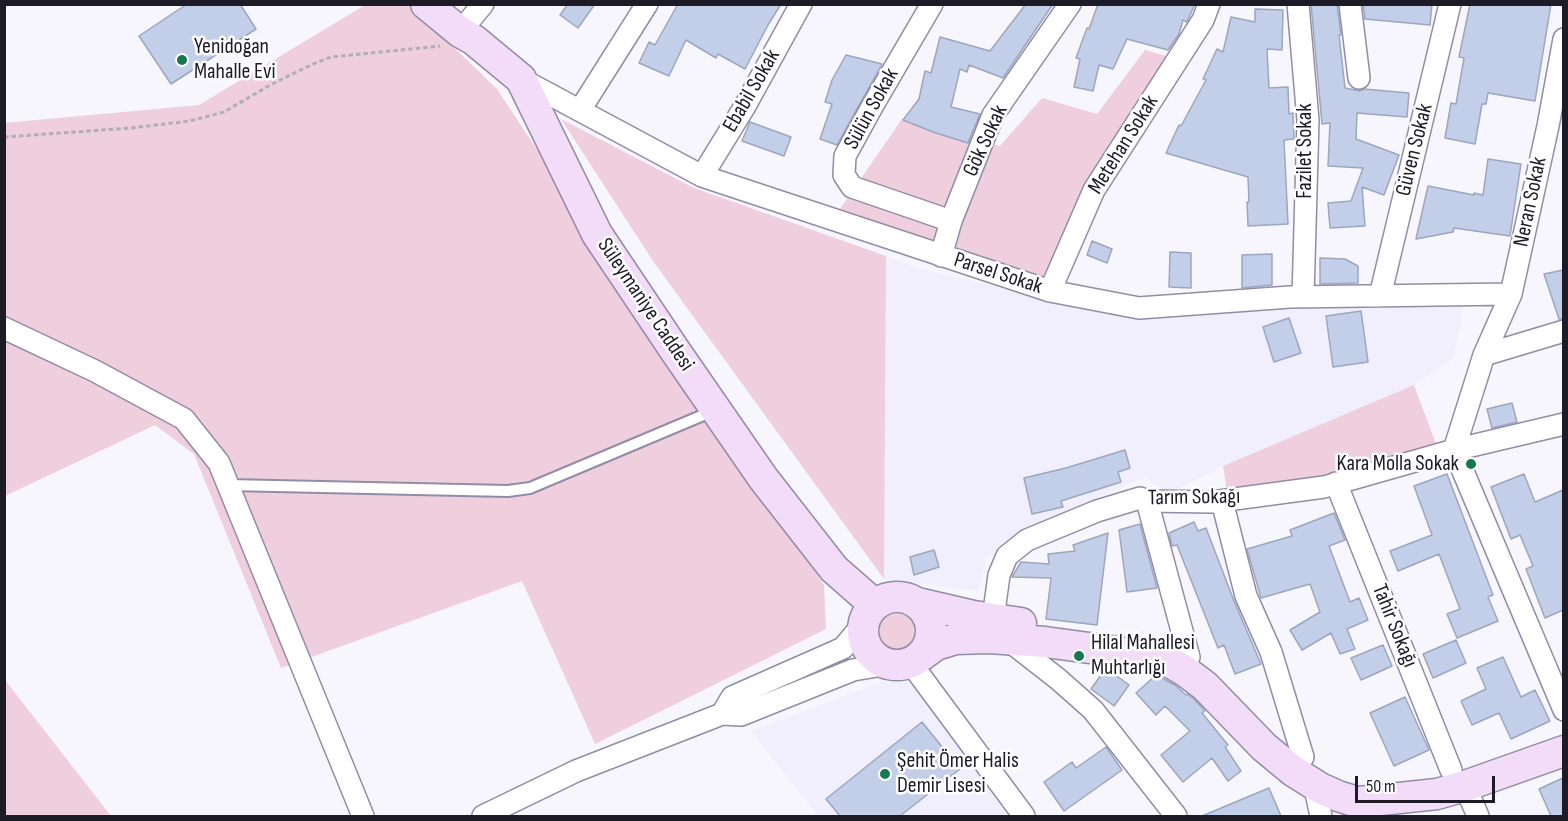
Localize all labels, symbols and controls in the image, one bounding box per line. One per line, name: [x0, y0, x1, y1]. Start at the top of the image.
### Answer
place label: Yenidoğan Mahalle Evi: [194, 34, 276, 86]
street label: Ebabil Sokak: [718, 45, 786, 137]
marker: Yenidoğan Mahalle Evi: [175, 53, 189, 67]
street label: Sülün Sokak: [839, 64, 905, 154]
street label: Metehan Sokak: [1083, 91, 1165, 199]
street label: Gök Sokak: [958, 101, 1014, 181]
street label: Güven Sokak: [1391, 101, 1439, 199]
street label: Fazilet Sokak: [1292, 103, 1318, 199]
street label: Neran Sokak: [1509, 155, 1553, 249]
street label: Süleymaniye Caddesi: [591, 234, 699, 376]
street label: Parsel Sokak: [950, 247, 1046, 301]
place label: Kara Molla Sokak: [1337, 451, 1459, 477]
marker: Kara Molla Sokak: [1464, 457, 1478, 471]
street label: Tarım Sokağı: [1148, 484, 1240, 512]
street label: Tahir Sokağı: [1365, 580, 1423, 672]
place label: Hilal Mahallesi Muhtarlığı: [1091, 630, 1195, 682]
marker: Hilal Mahallesi Muhtarlığı: [1072, 649, 1086, 663]
place label: Şehit Ömer Halis Demir Lisesi: [897, 748, 1019, 800]
scale bar: [1358, 764, 1498, 802]
marker: Şehit Ömer Halis Demir Lisesi: [878, 767, 892, 781]
text: 50 m: [1366, 776, 1396, 797]

